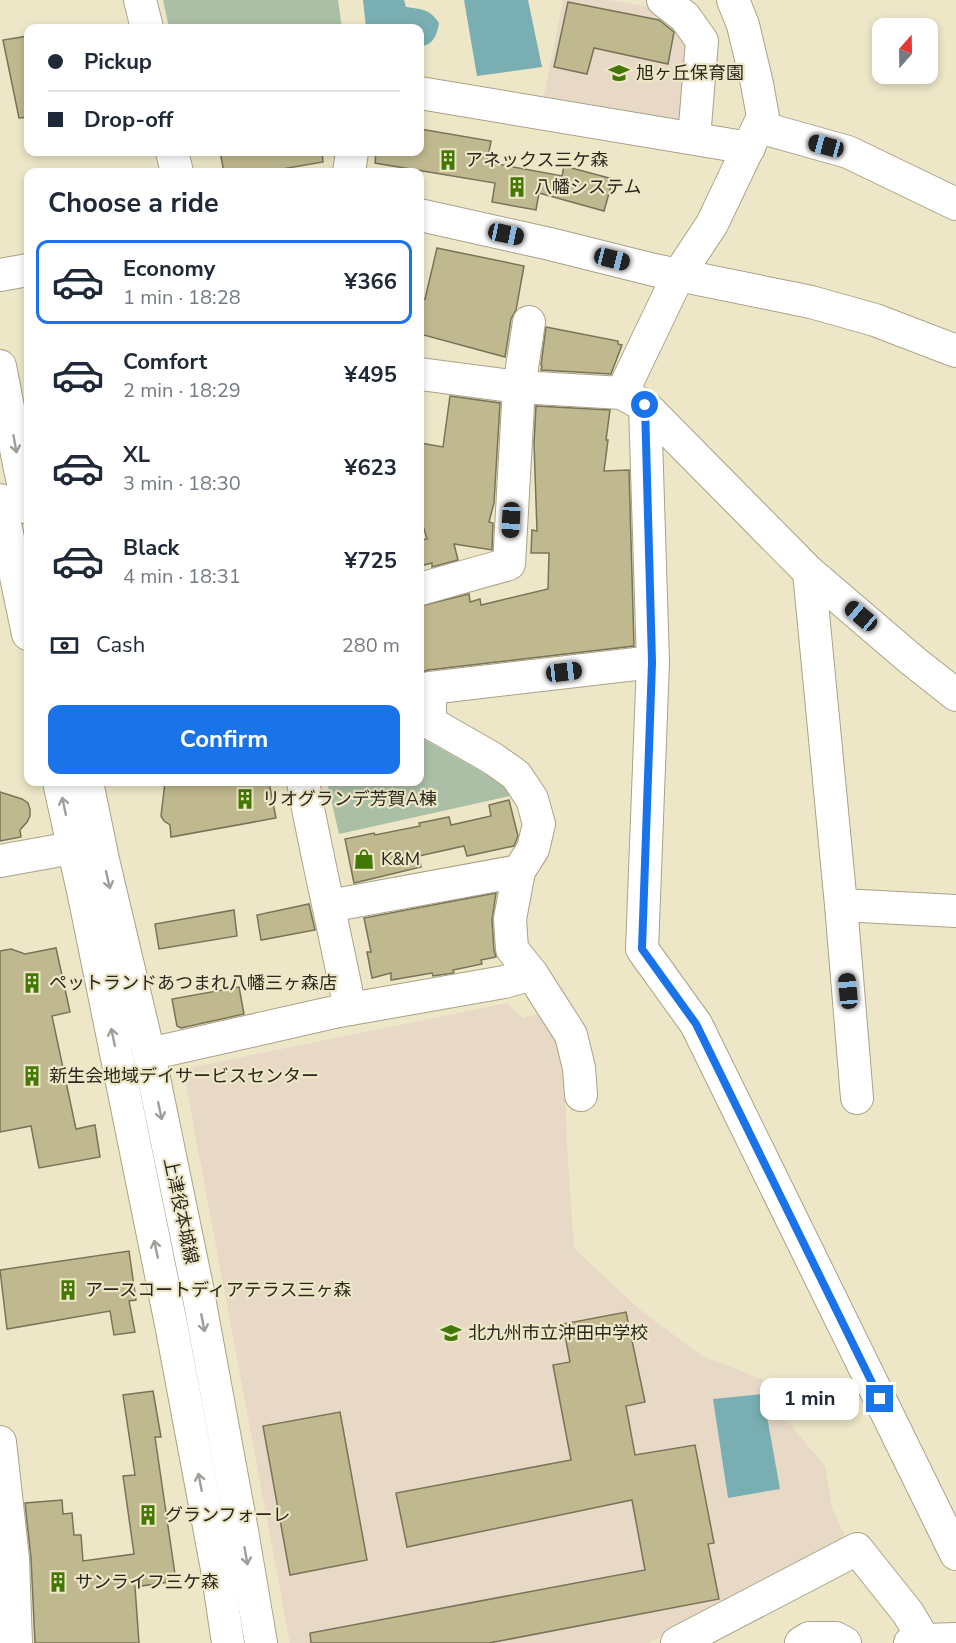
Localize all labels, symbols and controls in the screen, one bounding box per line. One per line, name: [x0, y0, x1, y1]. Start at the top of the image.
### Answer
north arrow: [872, 18, 938, 84]
map controls: [872, 18, 938, 84]
text: Pickup: [84, 47, 152, 77]
school or university icon: 旭ヶ丘保育園: [607, 61, 631, 85]
place label: 旭ヶ丘保育園: [636, 61, 744, 85]
text: Drop-off: [84, 105, 173, 135]
car: [806, 133, 846, 159]
building icon: アネックス三ケ森: [436, 148, 460, 172]
place label: アネックス三ケ森: [465, 148, 608, 172]
building icon: 八幡システム: [505, 175, 529, 199]
place label: 八幡システム: [534, 175, 641, 199]
text: Choose a ride: [48, 185, 219, 222]
car: [487, 221, 525, 247]
car: [592, 246, 632, 272]
text: Economy: [123, 254, 215, 284]
icon: car: [51, 255, 105, 309]
text: ¥366: [344, 267, 397, 297]
text: 1 min · 18:28: [123, 284, 241, 311]
text: Comfort: [123, 347, 207, 377]
icon: car: [51, 348, 105, 402]
text: ¥495: [344, 360, 397, 390]
text: 2 min · 18:29: [123, 377, 241, 404]
route start: [631, 391, 658, 418]
one-way arrow: [10, 433, 21, 453]
text: XL: [123, 440, 150, 470]
icon: car: [51, 441, 105, 495]
text: ¥623: [344, 453, 397, 483]
text: 3 min · 18:30: [123, 470, 241, 497]
car: [501, 502, 521, 538]
text: Black: [123, 533, 179, 563]
icon: car: [51, 534, 105, 588]
text: ¥725: [344, 546, 397, 576]
text: 4 min · 18:31: [123, 563, 241, 590]
car: [841, 598, 881, 634]
icon: cash: [48, 629, 81, 662]
text: Cash: [96, 630, 145, 660]
text: 280 m: [342, 632, 400, 659]
car: [545, 661, 583, 683]
button: Confirm: [48, 705, 400, 774]
building icon: リオグランデ芳賀A棟: [233, 787, 257, 811]
place label: リオグランデ芳賀A棟: [262, 787, 437, 811]
one-way arrow: [57, 796, 69, 815]
shop icon: K&M: [352, 847, 376, 871]
place label: K&M: [381, 847, 420, 871]
one-way arrow: [103, 870, 114, 889]
building icon: ペットランドあつまれ八幡三ヶ森店: [20, 971, 44, 995]
place label: ペットランドあつまれ八幡三ヶ森店: [49, 971, 337, 995]
car: [837, 972, 859, 1010]
one-way arrow: [107, 1028, 118, 1048]
building icon: 新生会地域デイサービスセンター: [20, 1064, 44, 1088]
place label: 新生会地域デイサービスセンター: [49, 1064, 319, 1088]
one-way arrow: [155, 1101, 166, 1120]
street label: 上津役本城線: [158, 1156, 204, 1266]
one-way arrow: [150, 1240, 161, 1259]
building icon: アースコートディアテラス三ヶ森: [56, 1278, 80, 1302]
place label: アースコートディアテラス三ヶ森: [85, 1278, 351, 1302]
one-way arrow: [198, 1312, 209, 1332]
school or university icon: 北九州市立沖田中学校: [439, 1321, 463, 1345]
place label: 北九州市立沖田中学校: [468, 1321, 648, 1345]
callout: 1 min: [760, 1378, 859, 1420]
text: 1 min: [784, 1385, 835, 1412]
route end: [866, 1385, 893, 1412]
one-way arrow: [194, 1473, 205, 1492]
building icon: グランフォーレ: [136, 1503, 160, 1527]
place label: グランフォーレ: [165, 1503, 290, 1527]
one-way arrow: [241, 1545, 252, 1565]
building icon: サンライフ三ケ森: [46, 1570, 70, 1594]
place label: サンライフ三ケ森: [75, 1570, 219, 1594]

